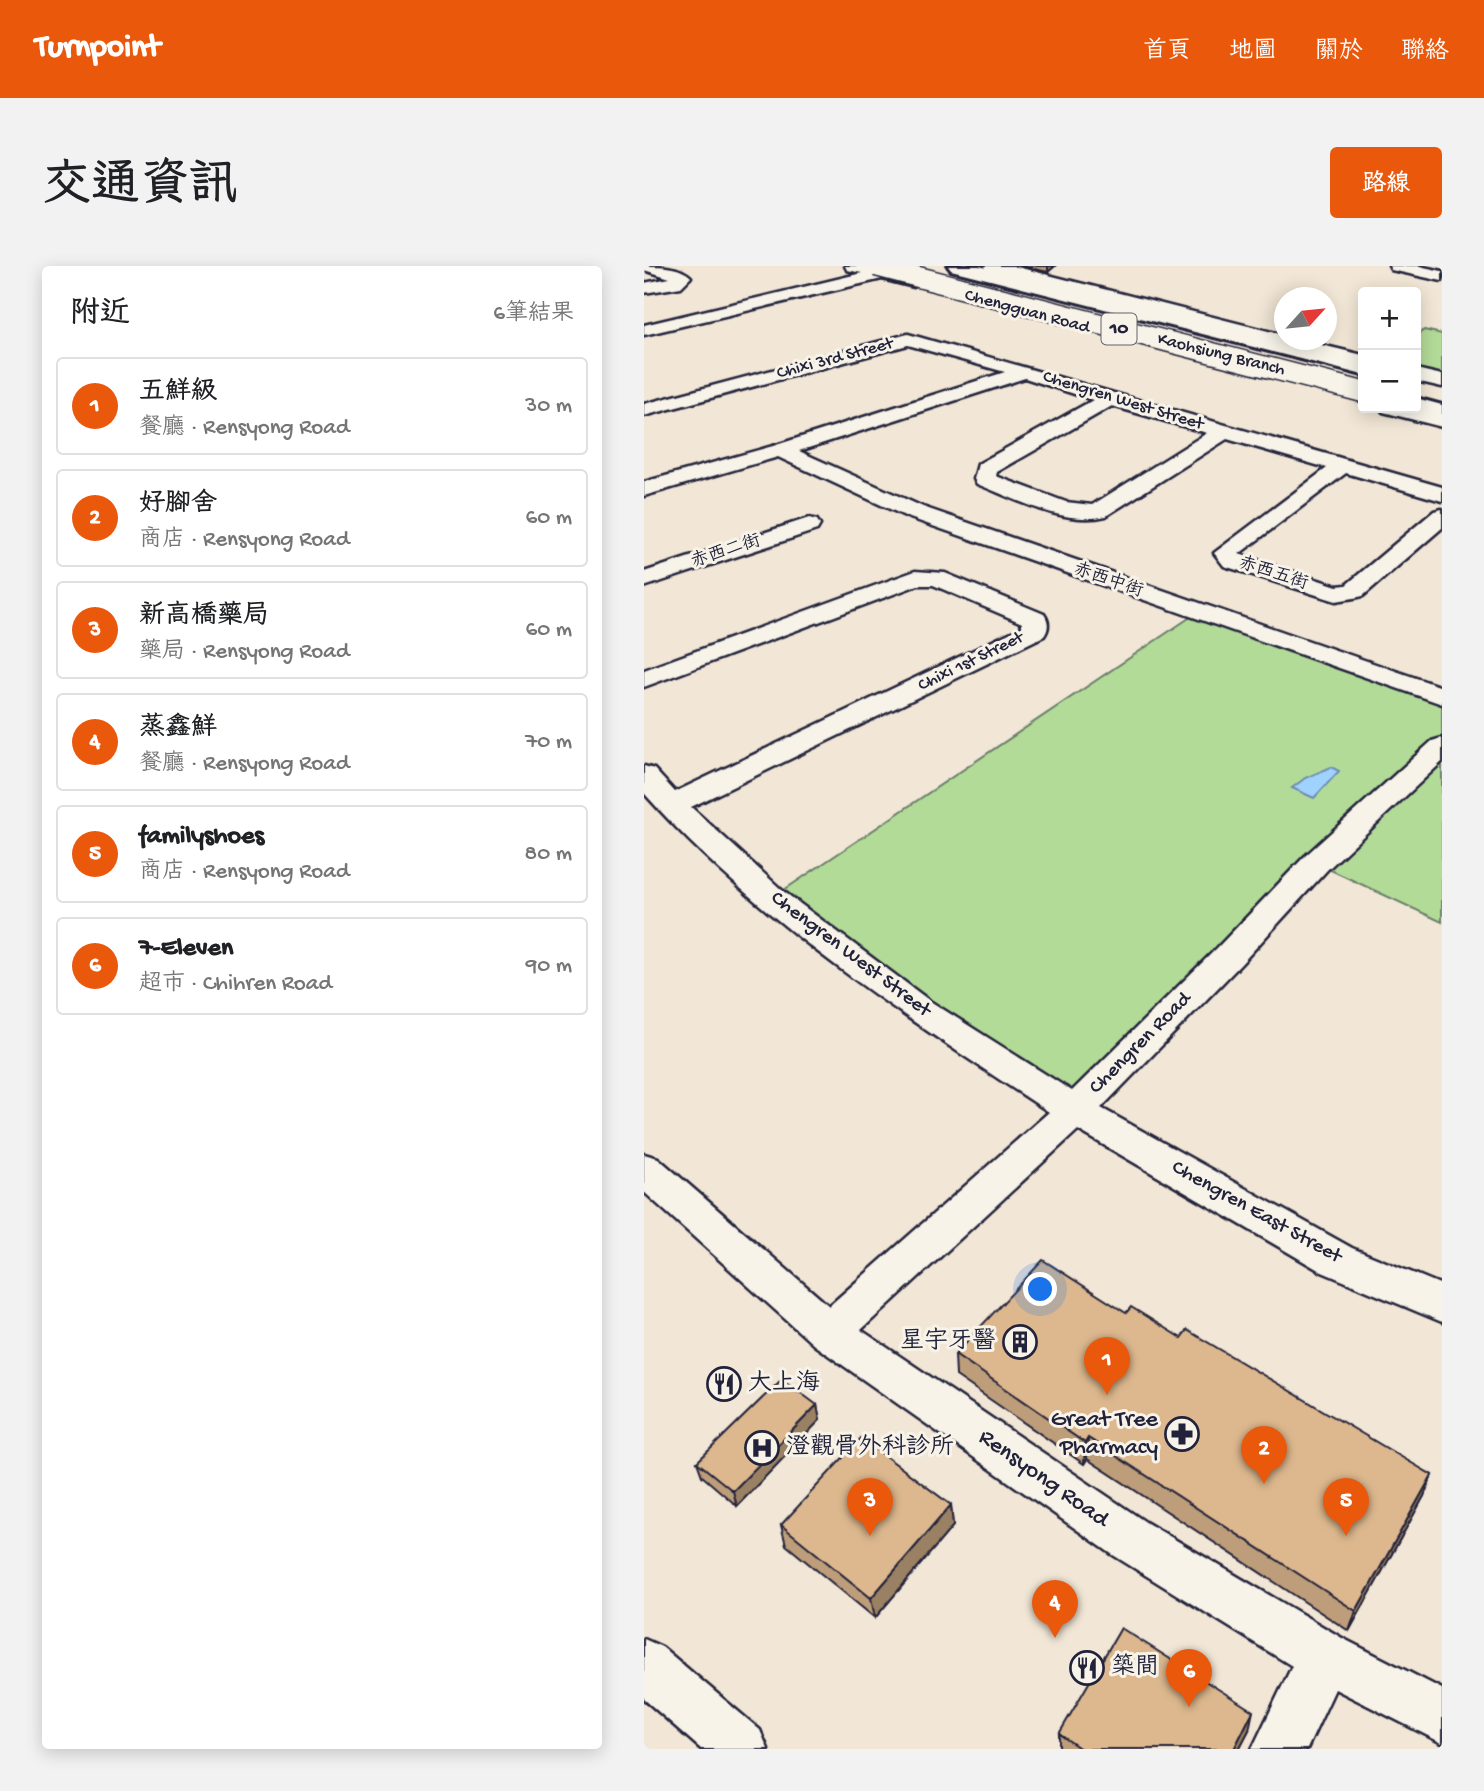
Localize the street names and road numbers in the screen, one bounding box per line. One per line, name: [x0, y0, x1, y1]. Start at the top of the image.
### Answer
street label: Chengguan Road: [962, 285, 1093, 339]
road number: 10: [1102, 314, 1136, 344]
street label: Kaohsiung Branch: [1155, 329, 1287, 381]
street label: Chixi 3rd Street: [775, 333, 897, 385]
street label: Chengren West Street: [1040, 367, 1207, 436]
street label: 赤西二街: [688, 530, 763, 573]
street label: 赤西五街: [1236, 552, 1311, 595]
street label: 赤西中街: [1071, 558, 1146, 603]
street label: Chixi 1st Street: [915, 627, 1029, 697]
street label: Chengren West Street: [765, 886, 937, 1025]
street label: Chengren Road: [1085, 986, 1199, 1100]
street label: Chengren East Street: [1167, 1156, 1348, 1271]
street label: Rensyong Road: [972, 1423, 1115, 1536]

